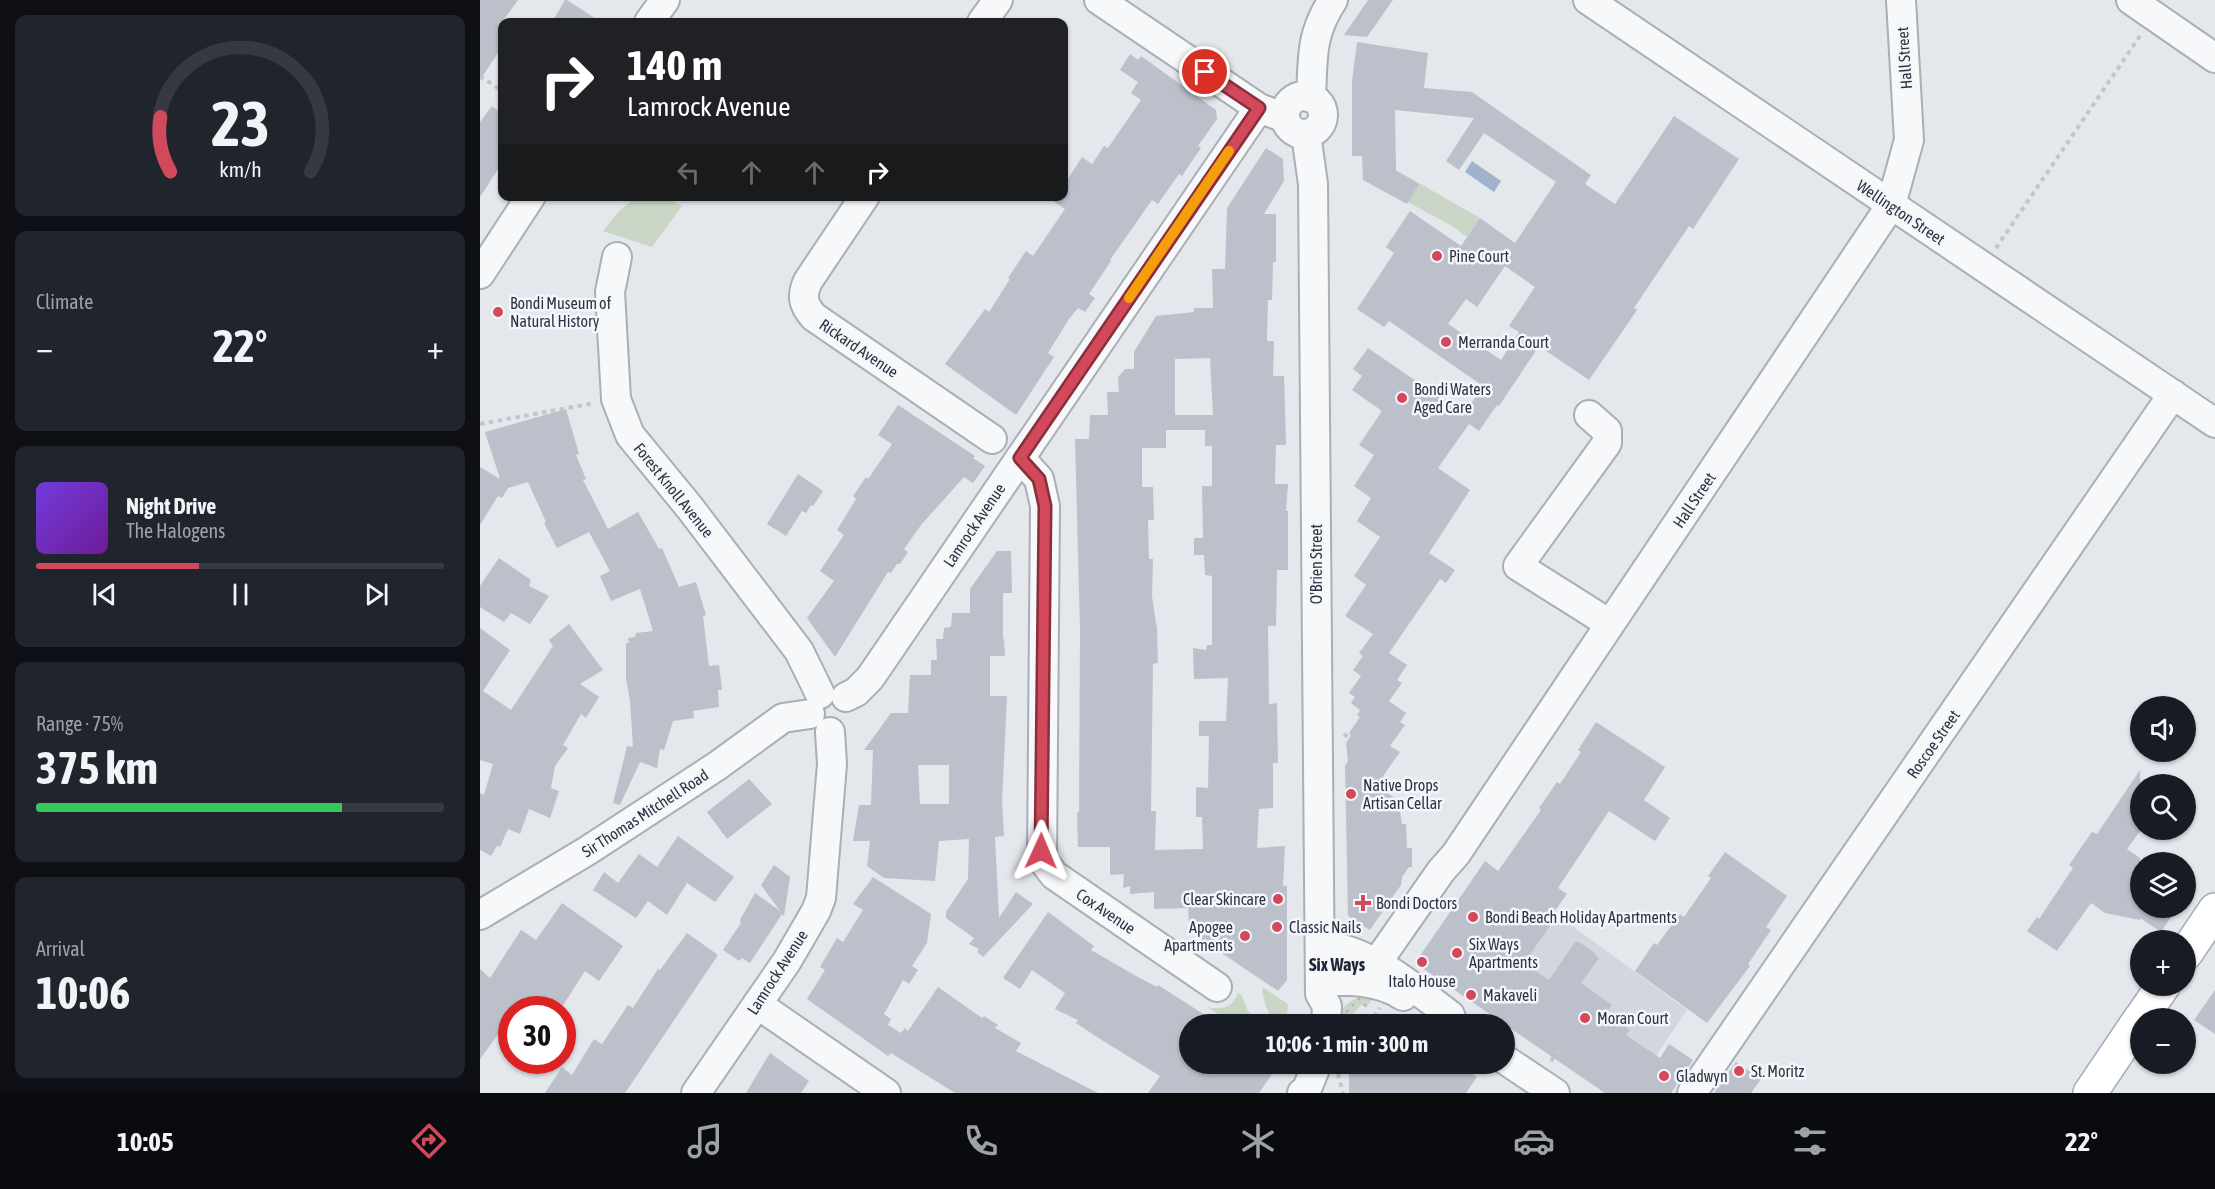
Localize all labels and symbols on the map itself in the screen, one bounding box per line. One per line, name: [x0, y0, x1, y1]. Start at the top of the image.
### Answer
street label: Hall Street: [1893, 26, 1915, 90]
pin: [1179, 46, 1230, 97]
street label: Wellington Street: [1853, 176, 1949, 249]
place label: Pine Court: [1449, 247, 1509, 265]
marker: Pine Court: [1430, 249, 1444, 263]
place label: Bondi Museum of Natural History: [510, 294, 612, 331]
marker: Bondi Museum of Natural History: [491, 305, 505, 319]
street label: Rickard Avenue: [816, 315, 902, 381]
place label: Merranda Court: [1458, 333, 1550, 351]
marker: Merranda Court: [1439, 335, 1453, 349]
place label: Bondi Waters Aged Care: [1414, 380, 1491, 417]
marker: Bondi Waters Aged Care: [1395, 391, 1409, 405]
street label: Forest Knoll Avenue: [630, 439, 718, 541]
street label: Hall Street: [1669, 469, 1719, 531]
street label: Lamrock Avenue: [939, 480, 1009, 570]
street label: O'Brien Street: [1307, 523, 1325, 604]
street label: Roscoe Street: [1903, 706, 1963, 782]
street label: Sir Thomas Mitchell Road: [578, 765, 712, 861]
place label: Native Drops Artisan Cellar: [1363, 776, 1442, 812]
marker: Native Drops Artisan Cellar: [1344, 787, 1358, 801]
position arrow: [1009, 819, 1073, 883]
street label: Cox Avenue: [1073, 885, 1139, 937]
place label: Clear Skincare: [1183, 890, 1266, 908]
marker: Clear Skincare: [1271, 892, 1285, 906]
marker: Bondi Doctors: [1354, 894, 1372, 912]
place label: Bondi Doctors: [1376, 894, 1457, 912]
place label: Bondi Beach Holiday Apartments: [1485, 908, 1677, 927]
marker: Bondi Beach Holiday Apartments: [1466, 910, 1480, 924]
place label: Apogee Apartments: [1164, 918, 1233, 955]
place label: Classic Nails: [1289, 918, 1362, 936]
marker: Classic Nails: [1270, 920, 1284, 934]
street label: Lamrock Avenue: [743, 926, 811, 1018]
marker: Apogee Apartments: [1238, 929, 1252, 943]
place label: Six Ways Apartments: [1469, 935, 1538, 972]
marker: Six Ways Apartments: [1450, 946, 1464, 960]
district label: Six Ways: [1309, 954, 1366, 975]
marker: Italo House: [1415, 955, 1429, 969]
place label: Italo House: [1388, 972, 1456, 990]
place label: Makaveli: [1483, 986, 1537, 1004]
marker: Makaveli: [1464, 988, 1478, 1002]
speed limit sign: 30: [498, 996, 576, 1074]
place label: Moran Court: [1597, 1009, 1669, 1027]
marker: Moran Court: [1578, 1011, 1592, 1025]
place label: St. Moritz: [1751, 1062, 1805, 1080]
marker: St. Moritz: [1732, 1064, 1746, 1078]
place label: Gladwyn: [1676, 1067, 1728, 1086]
marker: Gladwyn: [1657, 1069, 1671, 1083]

